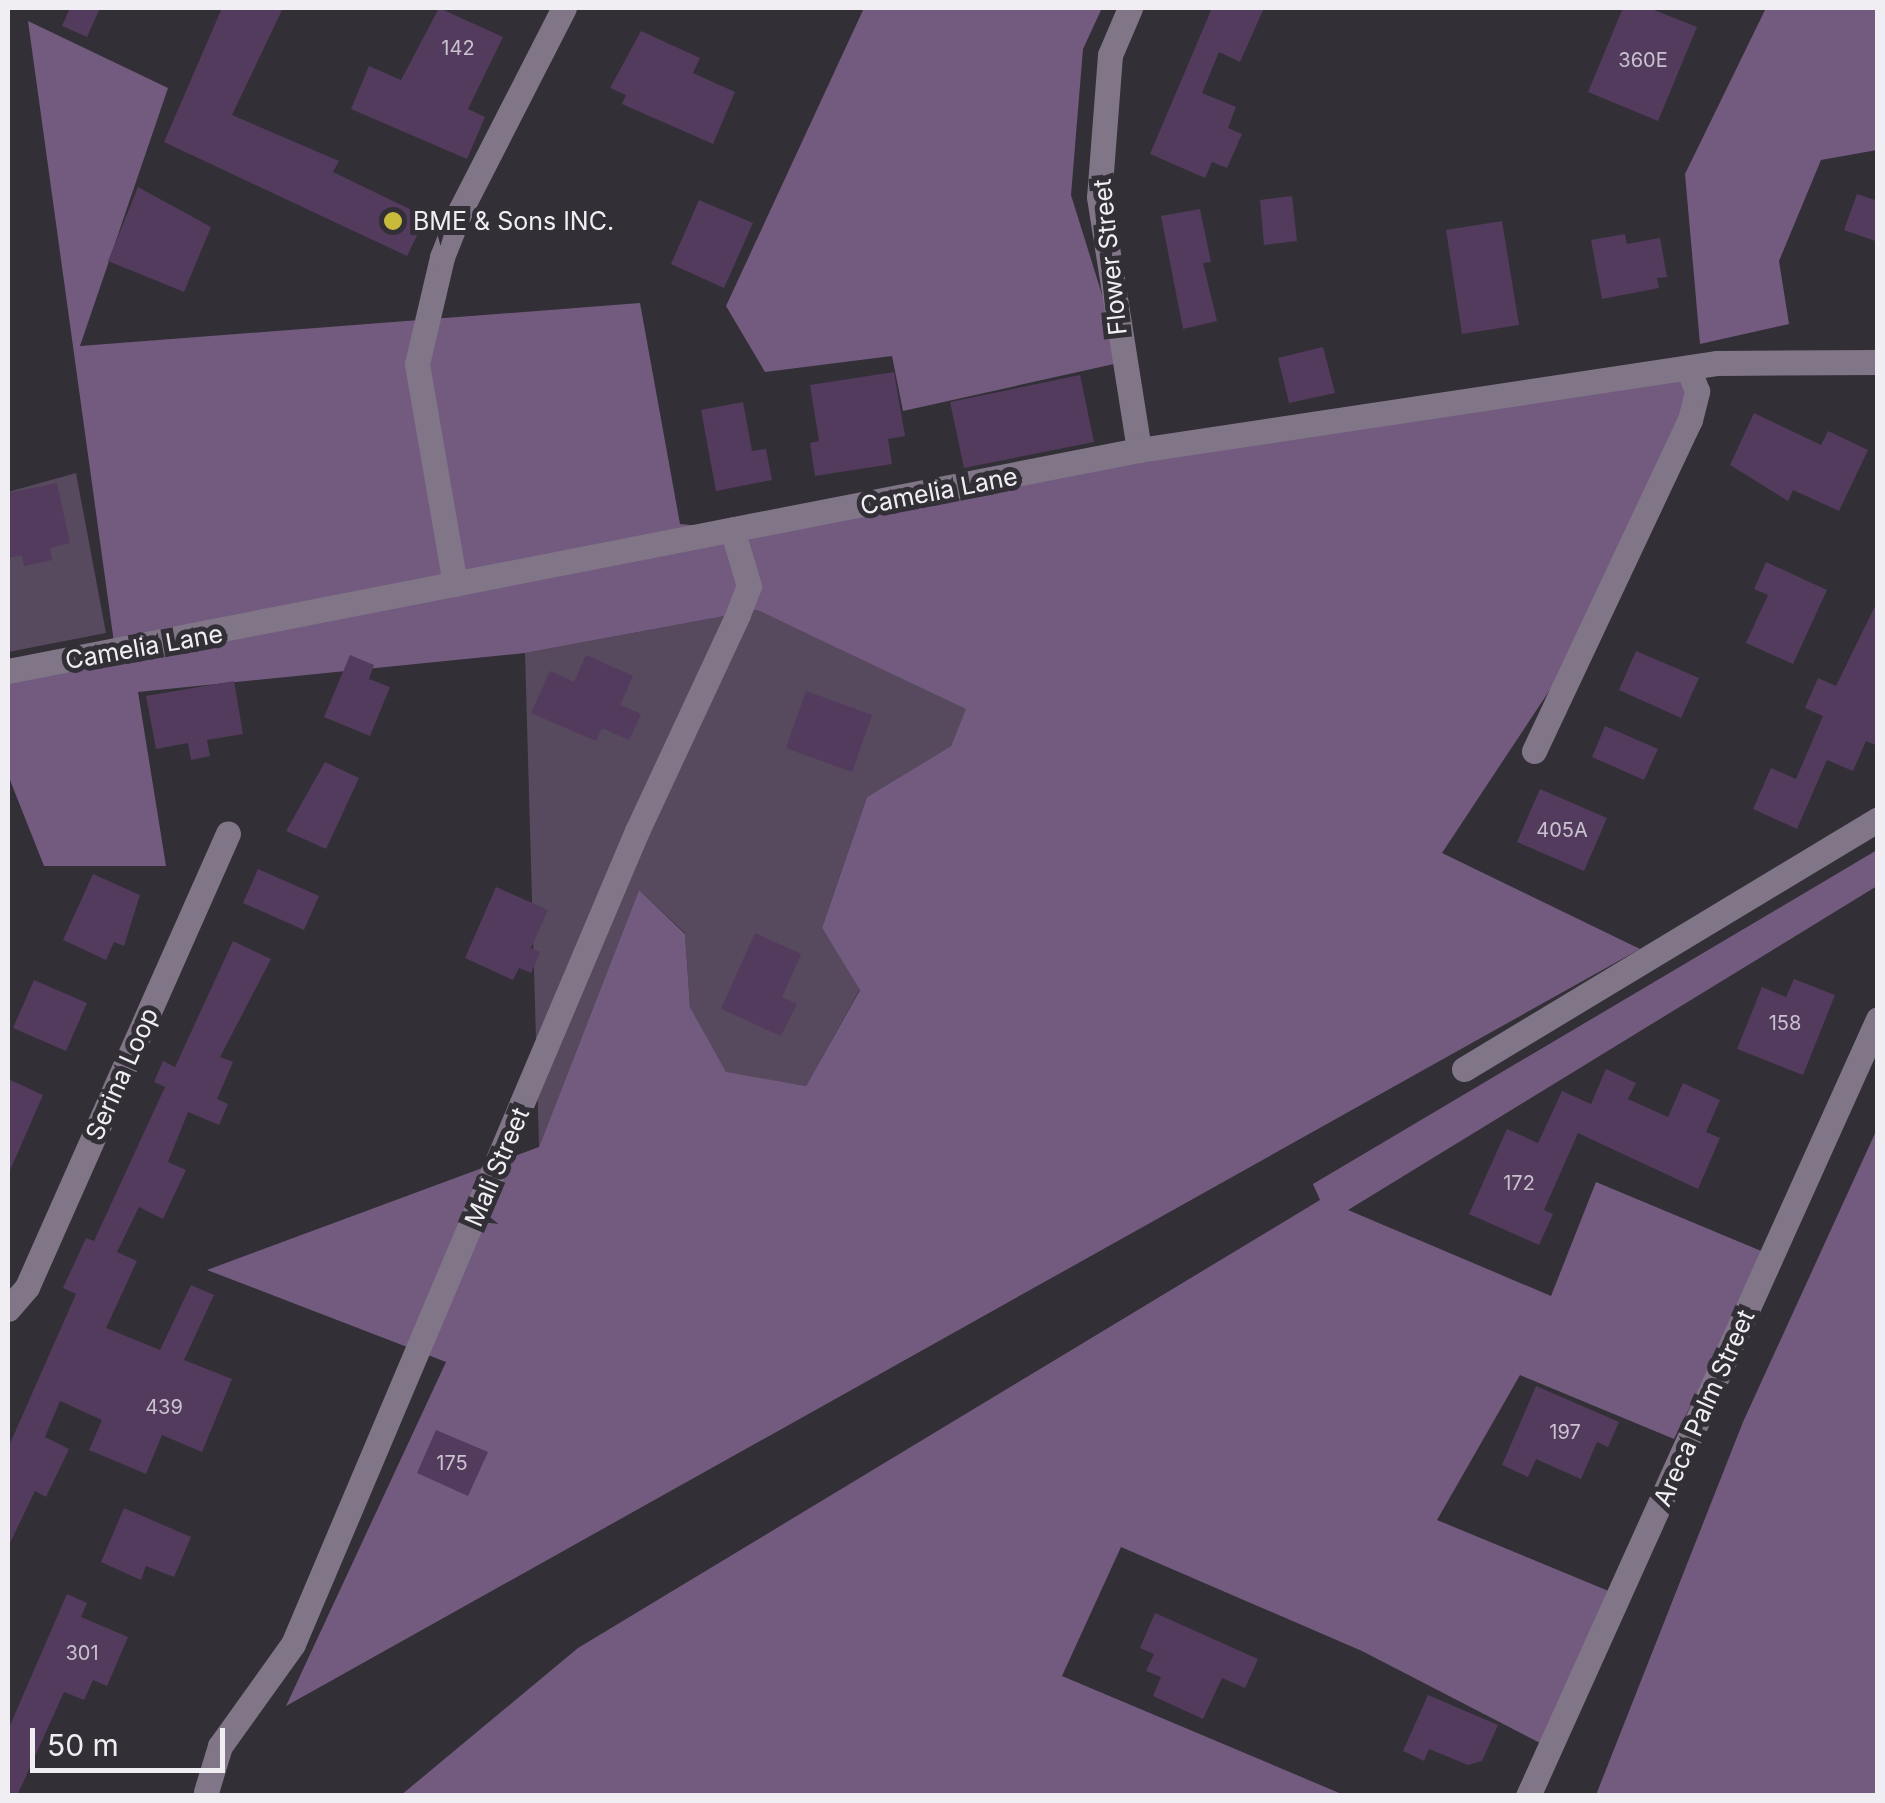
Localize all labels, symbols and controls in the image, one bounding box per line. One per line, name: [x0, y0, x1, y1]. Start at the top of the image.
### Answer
house number: 142: [441, 36, 475, 60]
house number: 360E: [1618, 48, 1668, 72]
street label: Flower Street: [1087, 177, 1133, 337]
place label: BME & Sons INC.: [413, 206, 614, 236]
marker: BME & Sons INC.: [382, 210, 404, 232]
street label: Camelia Lane: [858, 461, 1020, 521]
street label: Camelia Lane: [63, 618, 225, 676]
house number: 405A: [1536, 818, 1588, 842]
street label: Serina Loop: [79, 1003, 165, 1145]
house number: 158: [1769, 1011, 1801, 1035]
street label: Mali Street: [459, 1103, 535, 1231]
house number: 172: [1503, 1171, 1535, 1195]
street label: Areca Palm Street: [1647, 1305, 1761, 1511]
house number: 439: [145, 1395, 183, 1419]
house number: 197: [1549, 1420, 1581, 1444]
house number: 175: [436, 1451, 468, 1475]
house number: 301: [65, 1641, 99, 1665]
scale bar: [35, 1708, 230, 1770]
text: 50 m: [47, 1727, 119, 1763]

